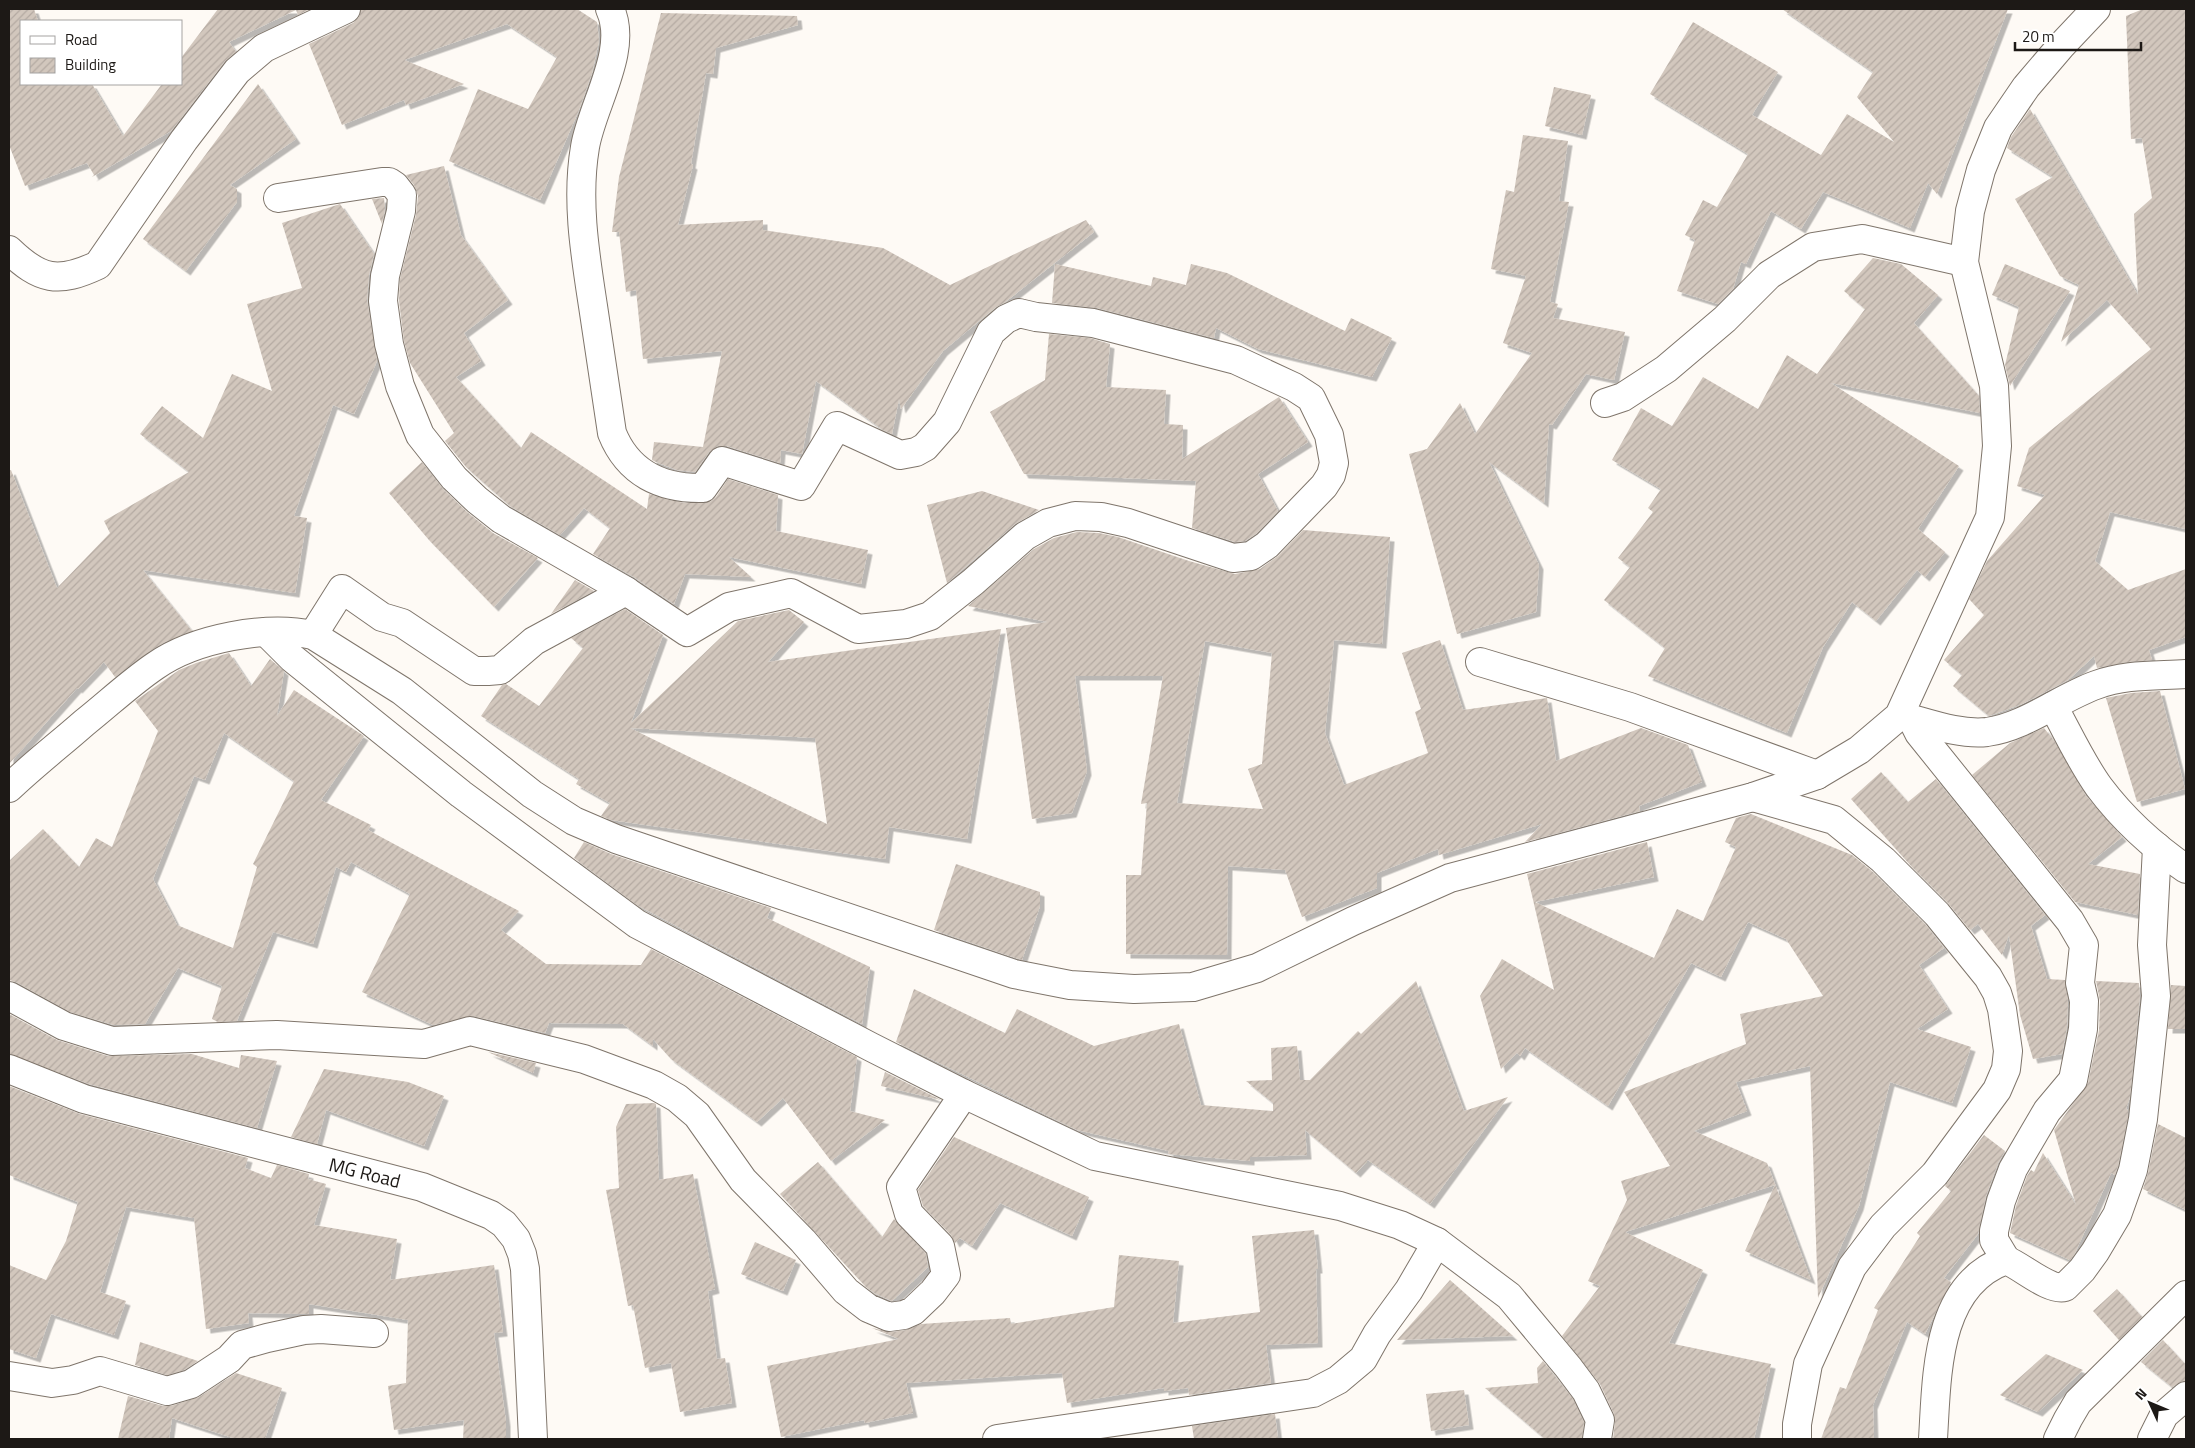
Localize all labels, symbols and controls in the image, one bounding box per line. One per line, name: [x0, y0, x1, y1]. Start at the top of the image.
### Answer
legend: [20, 20, 182, 85]
scale bar: [2015, 20, 2141, 52]
text: 20 m: [2022, 25, 2055, 48]
text: Road: [65, 28, 97, 51]
text: Building: [65, 53, 116, 76]
street label: MG Road: [326, 1149, 404, 1195]
north arrow: [2125, 1378, 2175, 1428]
text: N: [2129, 1383, 2151, 1404]

